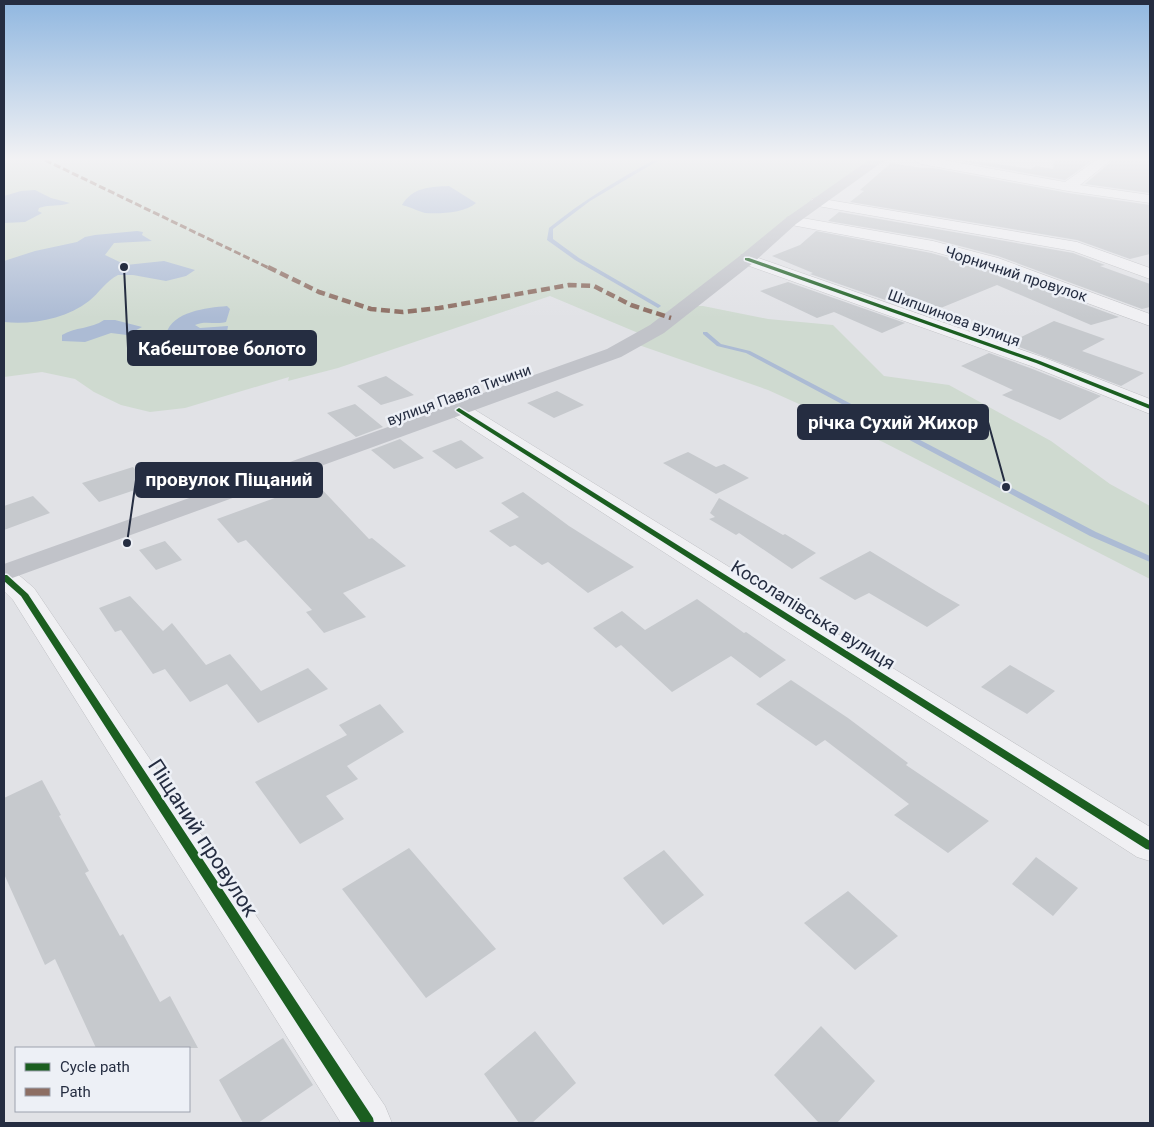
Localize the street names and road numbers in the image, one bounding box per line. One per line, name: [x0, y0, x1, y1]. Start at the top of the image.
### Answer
street label: Чорничний провулок: [943, 242, 1089, 306]
street label: Шипшинова вулиця: [885, 286, 1023, 350]
street label: вулиця Павла Тичини: [384, 361, 534, 429]
street label: Косолапівська вулиця: [727, 555, 899, 674]
street label: Піщаний провулок: [143, 755, 263, 922]

